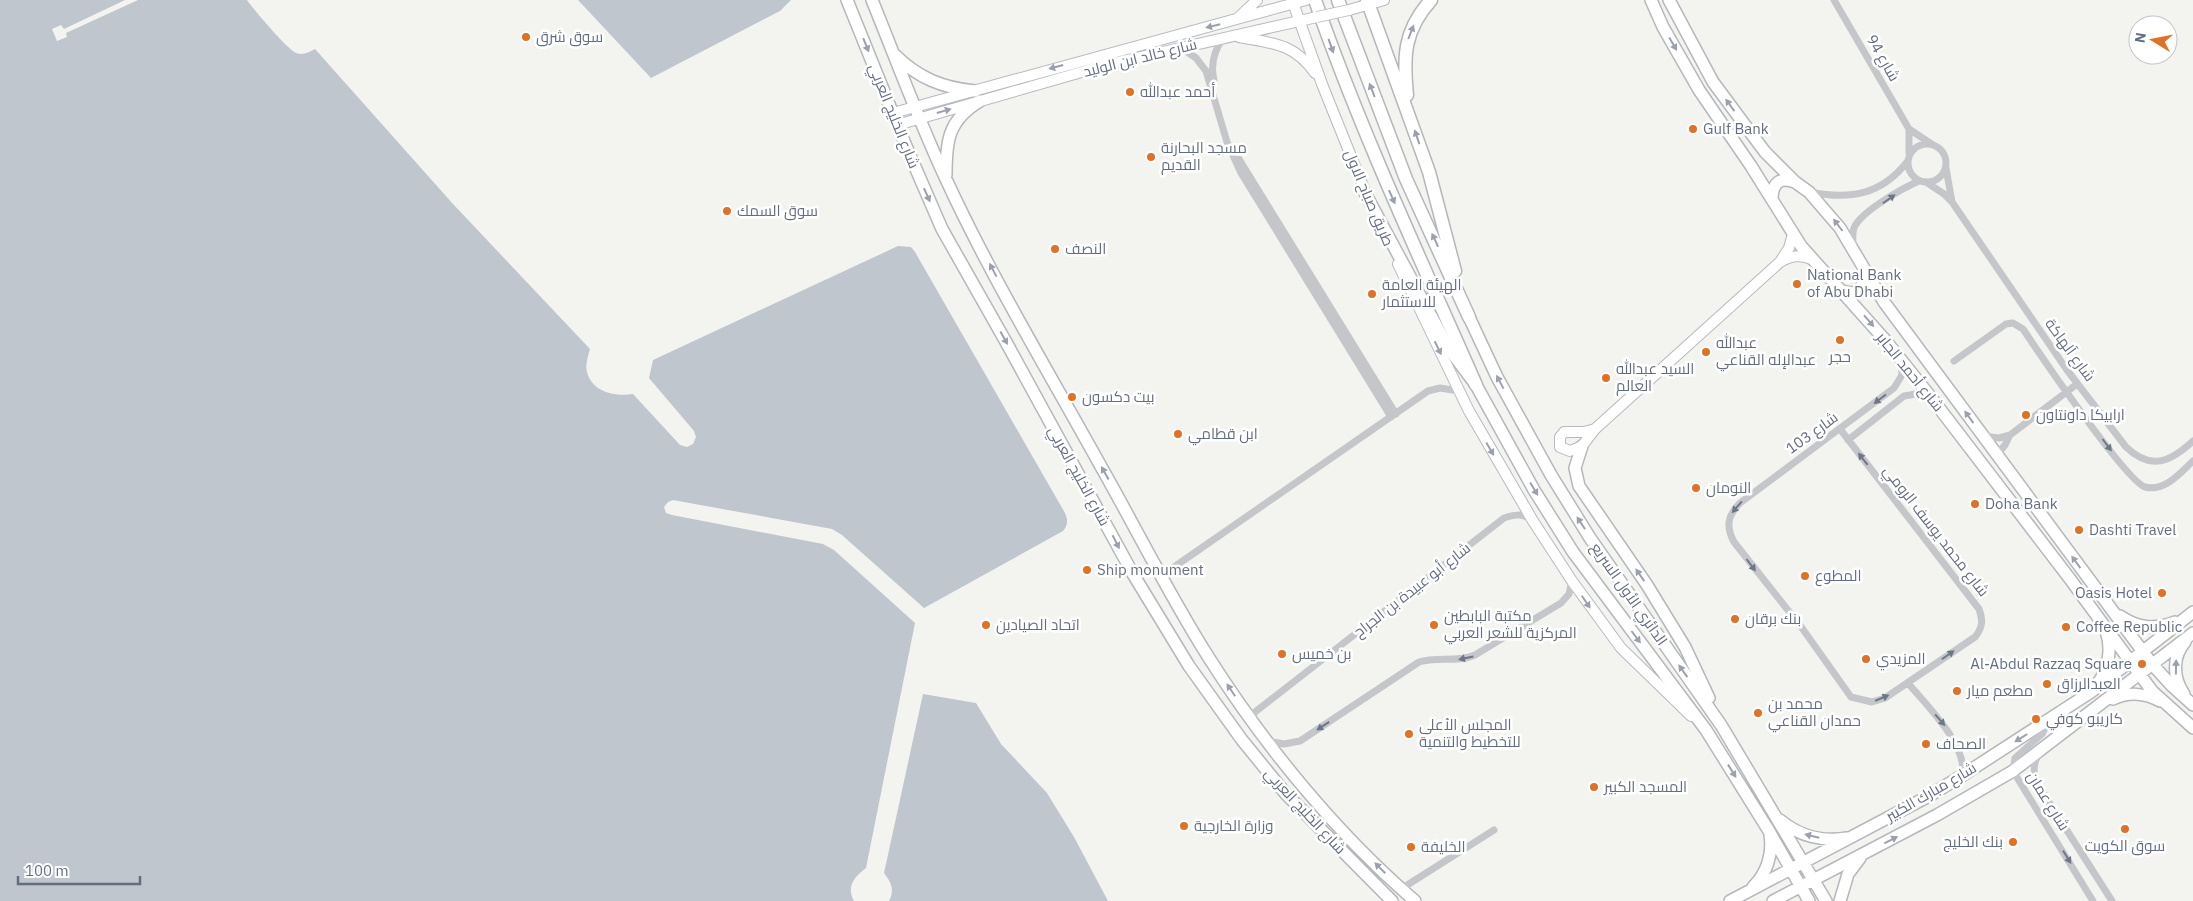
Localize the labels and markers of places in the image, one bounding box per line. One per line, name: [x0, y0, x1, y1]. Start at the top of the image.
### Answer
place label: سوق شرق: [536, 27, 603, 47]
marker: سوق شرق: [520, 31, 532, 43]
place label: أحمد عبدالله: [1140, 82, 1215, 101]
marker: أحمد عبدالله: [1124, 86, 1136, 98]
place label: Gulf Bank: [1703, 119, 1769, 138]
marker: Gulf Bank: [1687, 123, 1699, 135]
place label: مسجد البحارنة القديم: [1161, 138, 1247, 175]
marker: مسجد البحارنة القديم: [1145, 151, 1157, 163]
place label: سوق السمك: [737, 201, 818, 221]
marker: سوق السمك: [721, 205, 733, 217]
place label: النصف: [1065, 239, 1106, 258]
marker: النصف: [1049, 243, 1061, 255]
place label: National Bank of Abu Dhabi: [1807, 265, 1902, 301]
place label: الهيئة العامة للاستثمار: [1381, 275, 1462, 311]
marker: National Bank of Abu Dhabi: [1791, 278, 1803, 290]
marker: الهيئة العامة للاستثمار: [1366, 288, 1378, 300]
place label: عبدالله عبدالإله القناعي: [1716, 333, 1816, 372]
marker: حجر: [1834, 334, 1846, 346]
marker: عبدالله عبدالإله القناعي: [1700, 346, 1712, 358]
place label: حجر: [1828, 347, 1851, 366]
place label: السيد عبدالله العالم: [1616, 359, 1694, 396]
marker: السيد عبدالله العالم: [1600, 372, 1612, 384]
place label: بيت دكسون: [1082, 387, 1154, 407]
marker: بيت دكسون: [1066, 391, 1078, 403]
place label: ارابيكا داونتاون: [2036, 405, 2125, 425]
marker: ارابيكا داونتاون: [2020, 409, 2032, 421]
place label: ابن قطامي: [1188, 424, 1258, 446]
marker: ابن قطامي: [1172, 428, 1184, 440]
place label: النومان: [1706, 478, 1751, 498]
marker: النومان: [1690, 482, 1702, 494]
place label: Doha Bank: [1985, 494, 2058, 513]
marker: Doha Bank: [1969, 498, 1981, 510]
place label: Dashti Travel: [2089, 520, 2176, 539]
marker: Dashti Travel: [2073, 524, 2085, 536]
place label: Ship monument: [1097, 560, 1204, 579]
marker: Ship monument: [1081, 564, 1093, 576]
place label: المطوع: [1815, 566, 1861, 587]
marker: المطوع: [1799, 570, 1811, 582]
place label: Oasis Hotel: [2075, 583, 2152, 602]
marker: Oasis Hotel: [2156, 587, 2168, 599]
place label: مكتبة البابطين المركزية للشعر العربي: [1444, 606, 1577, 645]
place label: بنك برقان: [1745, 609, 1801, 629]
marker: بنك برقان: [1729, 613, 1741, 625]
place label: اتحاد الصيادين: [996, 615, 1080, 635]
place label: Coffee Republic: [2076, 617, 2183, 636]
marker: اتحاد الصيادين: [980, 619, 992, 631]
marker: مكتبة البابطين المركزية للشعر العربي: [1428, 619, 1440, 631]
marker: Coffee Republic: [2060, 621, 2072, 633]
place label: بن خميس: [1292, 644, 1352, 664]
marker: بن خميس: [1276, 648, 1288, 660]
place label: المزيدي: [1876, 649, 1925, 671]
marker: المزيدي: [1860, 653, 1872, 665]
place label: Al-Abdul Razzaq Square: [1970, 654, 2132, 673]
marker: Al-Abdul Razzaq Square: [2136, 658, 2148, 670]
place label: العبدالرزاق: [2057, 674, 2121, 694]
marker: العبدالرزاق: [2041, 678, 2053, 690]
place label: مطعم ميار: [1966, 681, 2033, 701]
marker: مطعم ميار: [1951, 685, 1963, 697]
place label: محمد بن حمدان القناعي: [1768, 694, 1861, 733]
marker: محمد بن حمدان القناعي: [1752, 707, 1764, 719]
place label: كاريبو كوفي: [2046, 709, 2123, 731]
marker: كاريبو كوفي: [2030, 713, 2042, 725]
place label: المجلس الأعلى للتخطيط والتنمية: [1419, 715, 1521, 751]
marker: المجلس الأعلى للتخطيط والتنمية: [1403, 728, 1415, 740]
place label: الصحاف: [1936, 734, 1986, 753]
marker: الصحاف: [1920, 738, 1932, 750]
place label: المسجد الكبير: [1603, 777, 1687, 796]
marker: المسجد الكبير: [1588, 781, 1600, 793]
place label: وزارة الخارجية: [1194, 816, 1273, 835]
marker: وزارة الخارجية: [1178, 820, 1190, 832]
marker: سوق الكويت: [2119, 823, 2131, 835]
place label: بنك الخليج: [1943, 832, 2003, 853]
marker: بنك الخليج: [2007, 836, 2019, 848]
place label: سوق الكويت: [2085, 836, 2165, 856]
place label: الخليفة: [1421, 837, 1465, 856]
marker: الخليفة: [1405, 841, 1417, 853]

